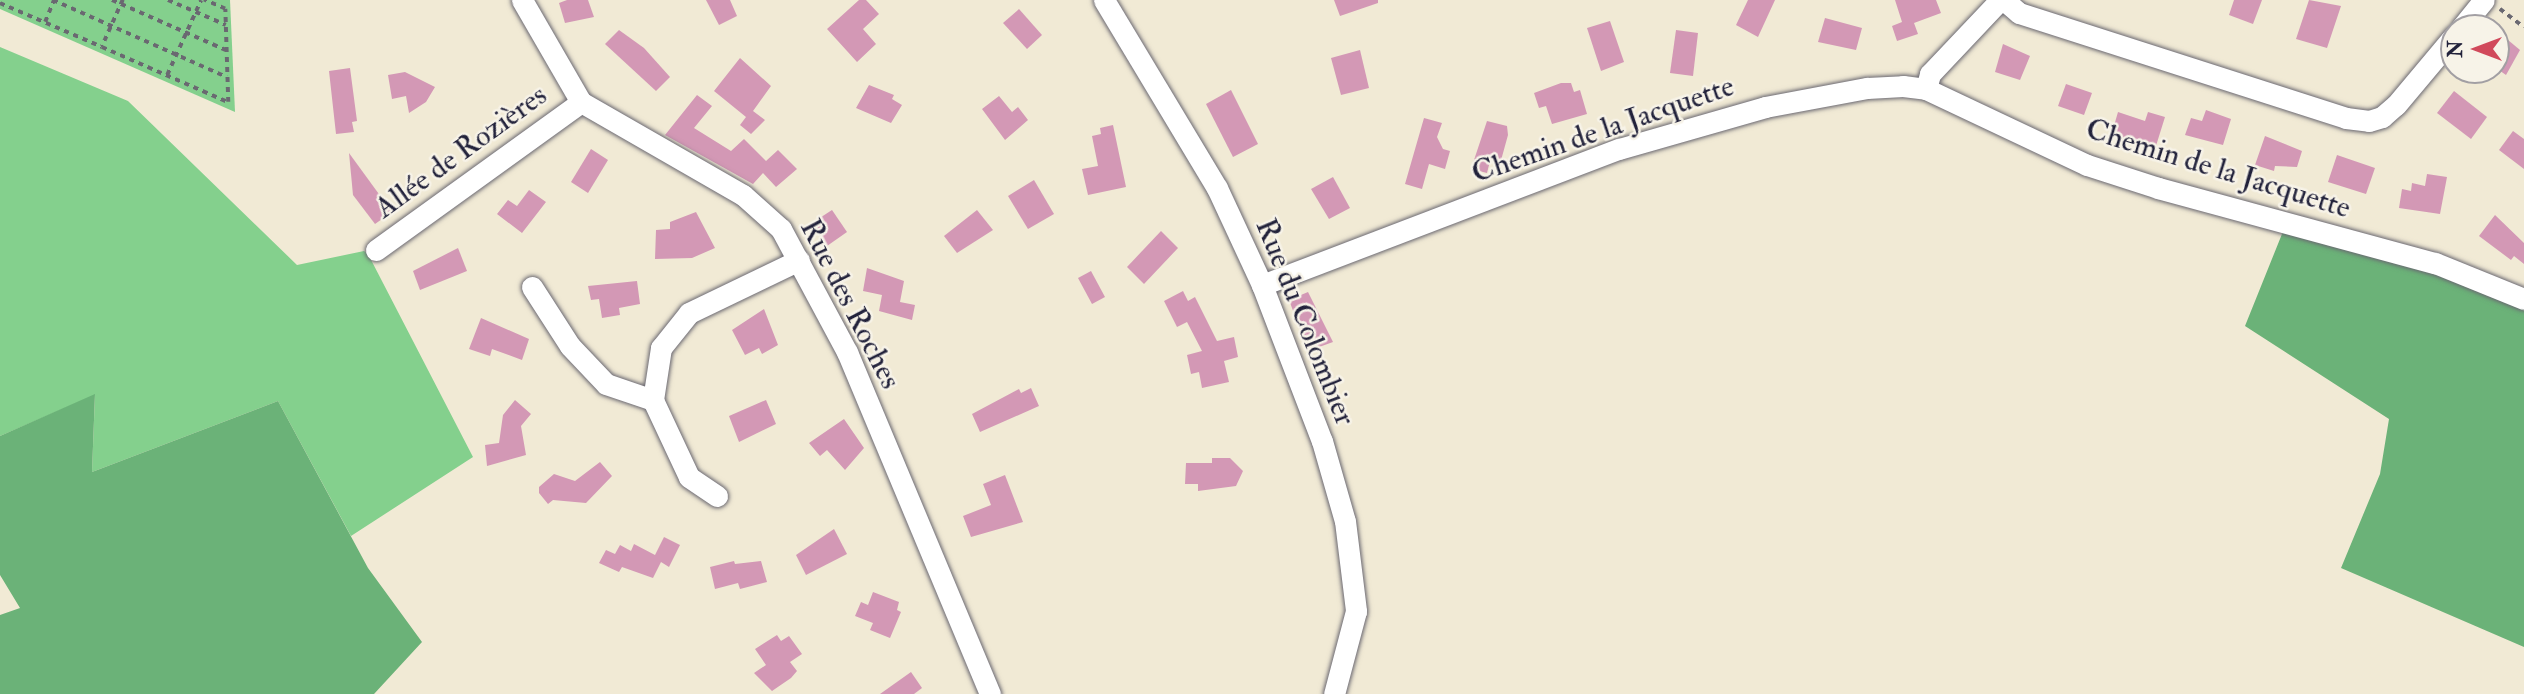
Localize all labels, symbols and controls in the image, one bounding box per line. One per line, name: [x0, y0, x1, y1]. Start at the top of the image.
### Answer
north arrow: [2440, 14, 2510, 84]
text: N: [2444, 41, 2468, 58]
street label: Chemin de la Jacquette: [1467, 68, 1739, 192]
street label: Allée de Rozières: [368, 78, 554, 226]
street label: Chemin de la Jacquette: [2081, 112, 2355, 226]
street label: Rue des Roches: [792, 213, 908, 395]
street label: Rue du Colombier: [1247, 213, 1363, 431]

